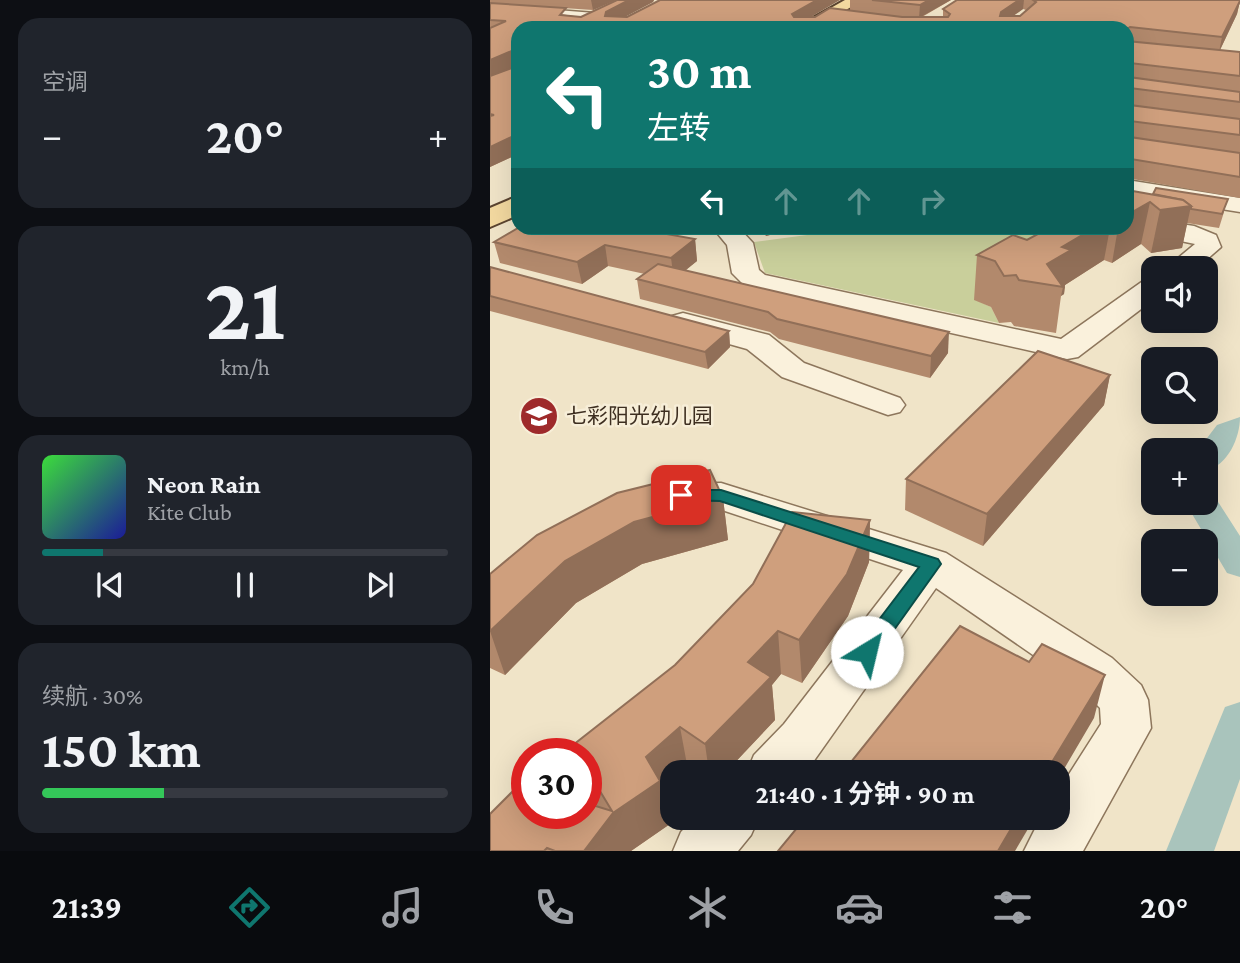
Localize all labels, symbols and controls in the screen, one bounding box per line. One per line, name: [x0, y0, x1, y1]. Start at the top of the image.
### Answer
text: 30 m: [647, 44, 752, 99]
icon: left: [532, 49, 623, 140]
text: 空调: [42, 69, 88, 95]
text: 20°: [206, 106, 284, 164]
text: 左转: [647, 110, 711, 146]
text: −: [42, 114, 62, 156]
text: +: [428, 114, 448, 156]
icon: left: [694, 182, 732, 220]
icon: ahead: [767, 182, 805, 220]
icon: ahead: [840, 182, 878, 220]
icon: right: [913, 182, 951, 220]
map controls: [1141, 256, 1218, 606]
button: sound: [1141, 256, 1218, 333]
text: 21: [205, 257, 285, 359]
button: search: [1141, 347, 1218, 424]
text: km/h: [220, 354, 270, 380]
school or university icon: 七彩阳光幼儿园: [518, 395, 560, 437]
place label: 七彩阳光幼儿园: [566, 404, 713, 428]
button: +: [1141, 438, 1218, 515]
pin: [651, 465, 711, 525]
text: Neon Rain: [147, 470, 261, 499]
icon: arrive: [662, 476, 700, 514]
text: Kite Club: [147, 499, 232, 525]
button: −: [1141, 529, 1218, 606]
icon: previous: [91, 566, 129, 604]
icon: pause: [226, 566, 264, 604]
icon: next: [361, 566, 399, 604]
position arrow: [830, 615, 904, 689]
text: 续航 · 30%: [42, 683, 143, 709]
text: 150 km: [42, 720, 201, 778]
speed limit sign: 30: [511, 738, 602, 829]
text: 21:40 · 1 分钟 · 90 m: [756, 780, 974, 809]
icon: directions: [225, 883, 274, 932]
icon: music: [378, 883, 427, 932]
icon: phone: [530, 883, 579, 932]
icon: climate: [683, 883, 732, 932]
icon: car: [835, 883, 884, 932]
icon: filters: [988, 883, 1037, 932]
text: 21:39: [52, 889, 122, 925]
text: 20°: [1140, 889, 1188, 925]

